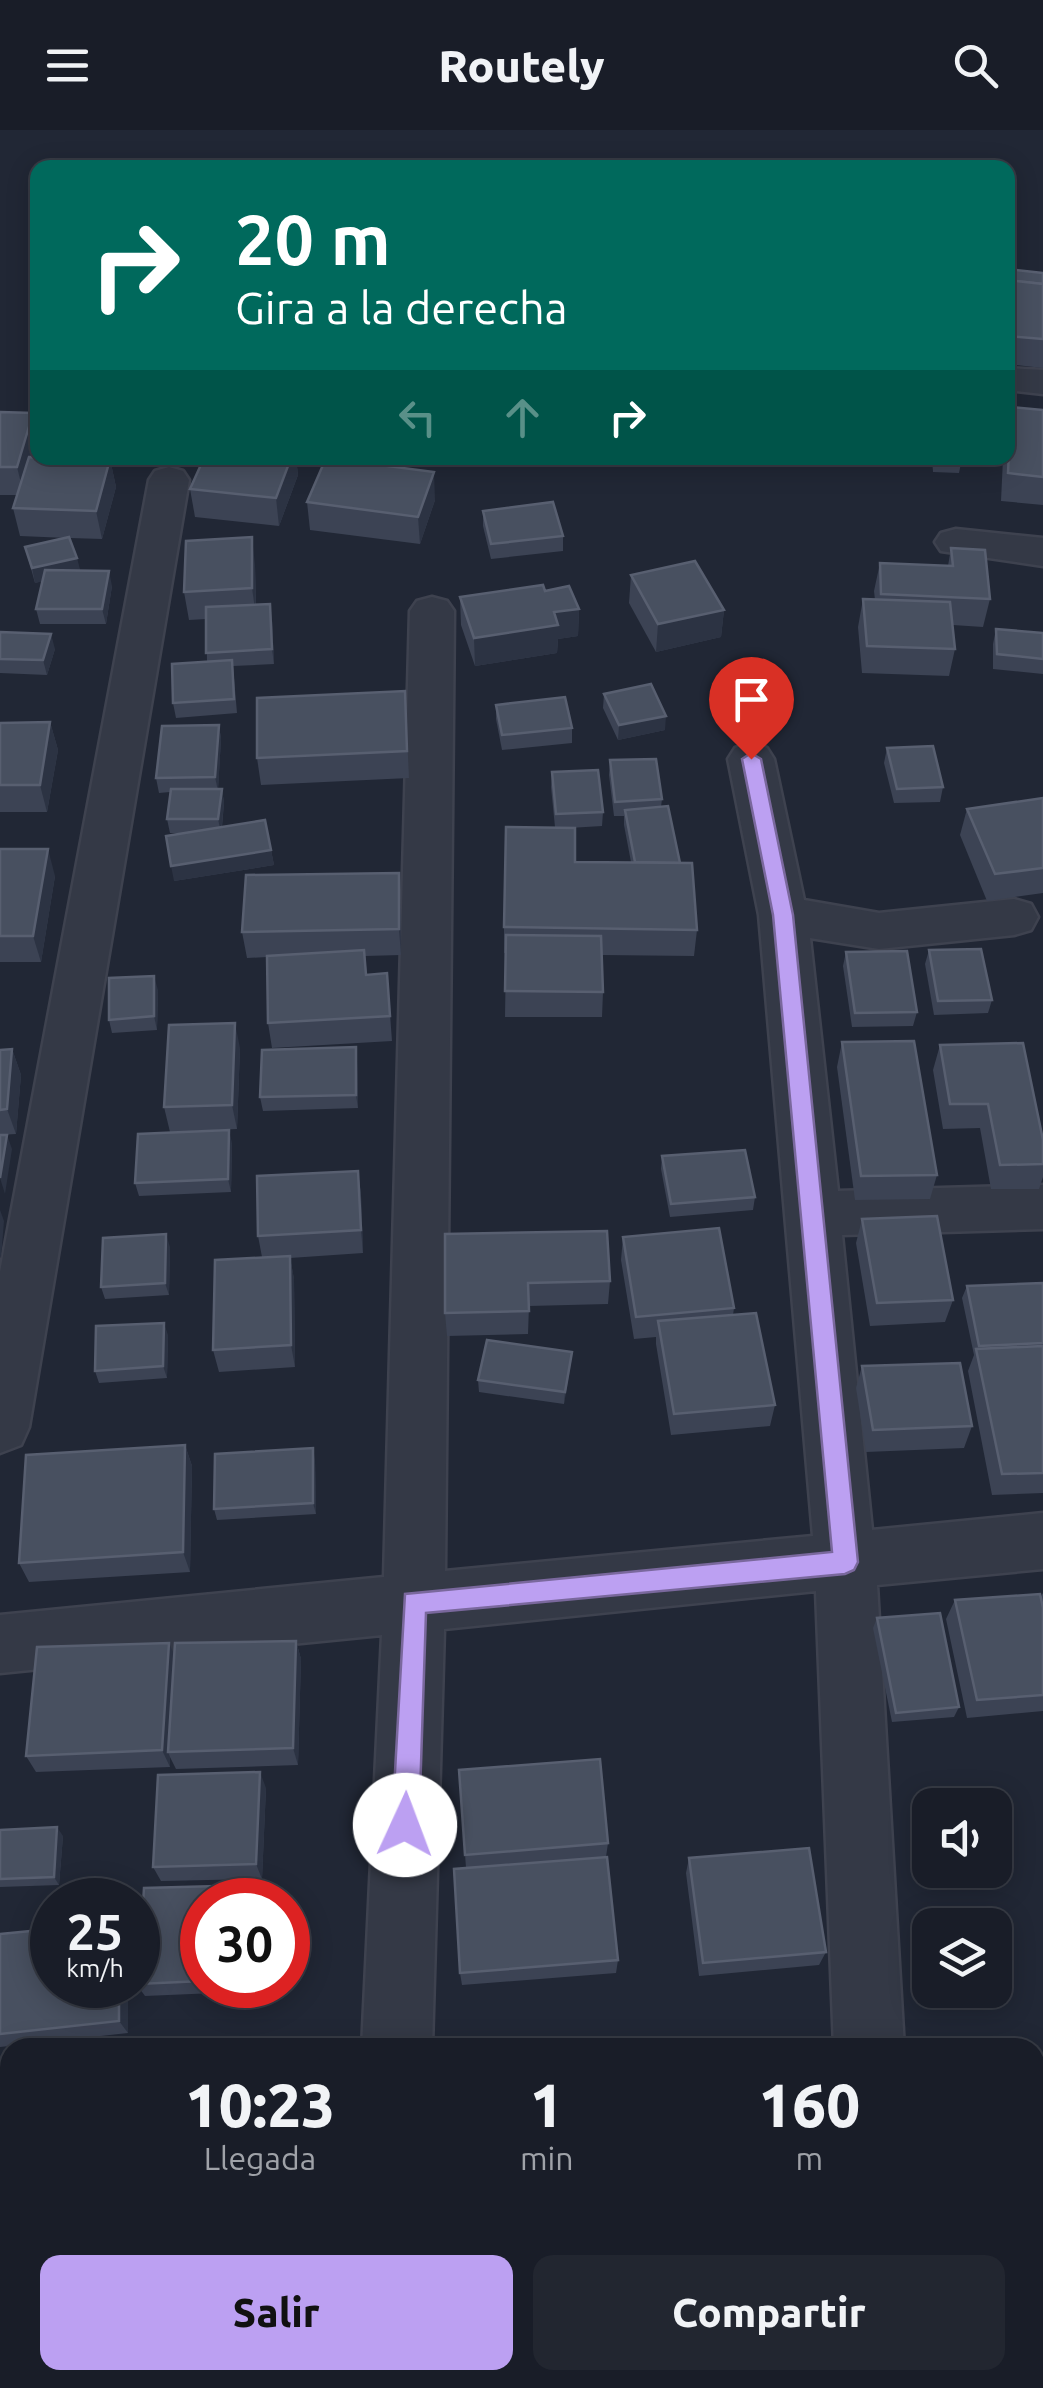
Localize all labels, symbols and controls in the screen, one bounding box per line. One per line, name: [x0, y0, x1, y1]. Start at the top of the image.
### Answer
icon: menu: [40, 38, 95, 93]
icon: search: [948, 38, 1003, 93]
text: Routely: [438, 40, 605, 91]
icon: right: [70, 200, 200, 330]
text: 20 m: [235, 200, 391, 278]
text: Gira a la derecha: [235, 282, 568, 333]
icon: left: [390, 390, 445, 445]
icon: ahead: [495, 390, 550, 445]
icon: right: [600, 390, 655, 445]
pin: [709, 657, 794, 760]
icon: arrive: [724, 672, 779, 727]
position arrow: [353, 1773, 457, 1877]
map controls: [912, 1788, 1012, 2008]
button: sound: [912, 1788, 1012, 1888]
speed limit sign: 30: [180, 1878, 310, 2008]
text: 25: [67, 1903, 123, 1959]
button: layers: [912, 1908, 1012, 2008]
text: km/h: [66, 1954, 124, 1982]
text: 10:23: [185, 2071, 335, 2138]
text: 1: [530, 2071, 564, 2138]
text: 160: [759, 2071, 860, 2138]
text: Llegada: [204, 2140, 316, 2176]
text: min: [520, 2140, 574, 2176]
text: m: [795, 2140, 823, 2176]
button: Salir: [40, 2255, 513, 2370]
button: Compartir: [533, 2255, 1005, 2370]

